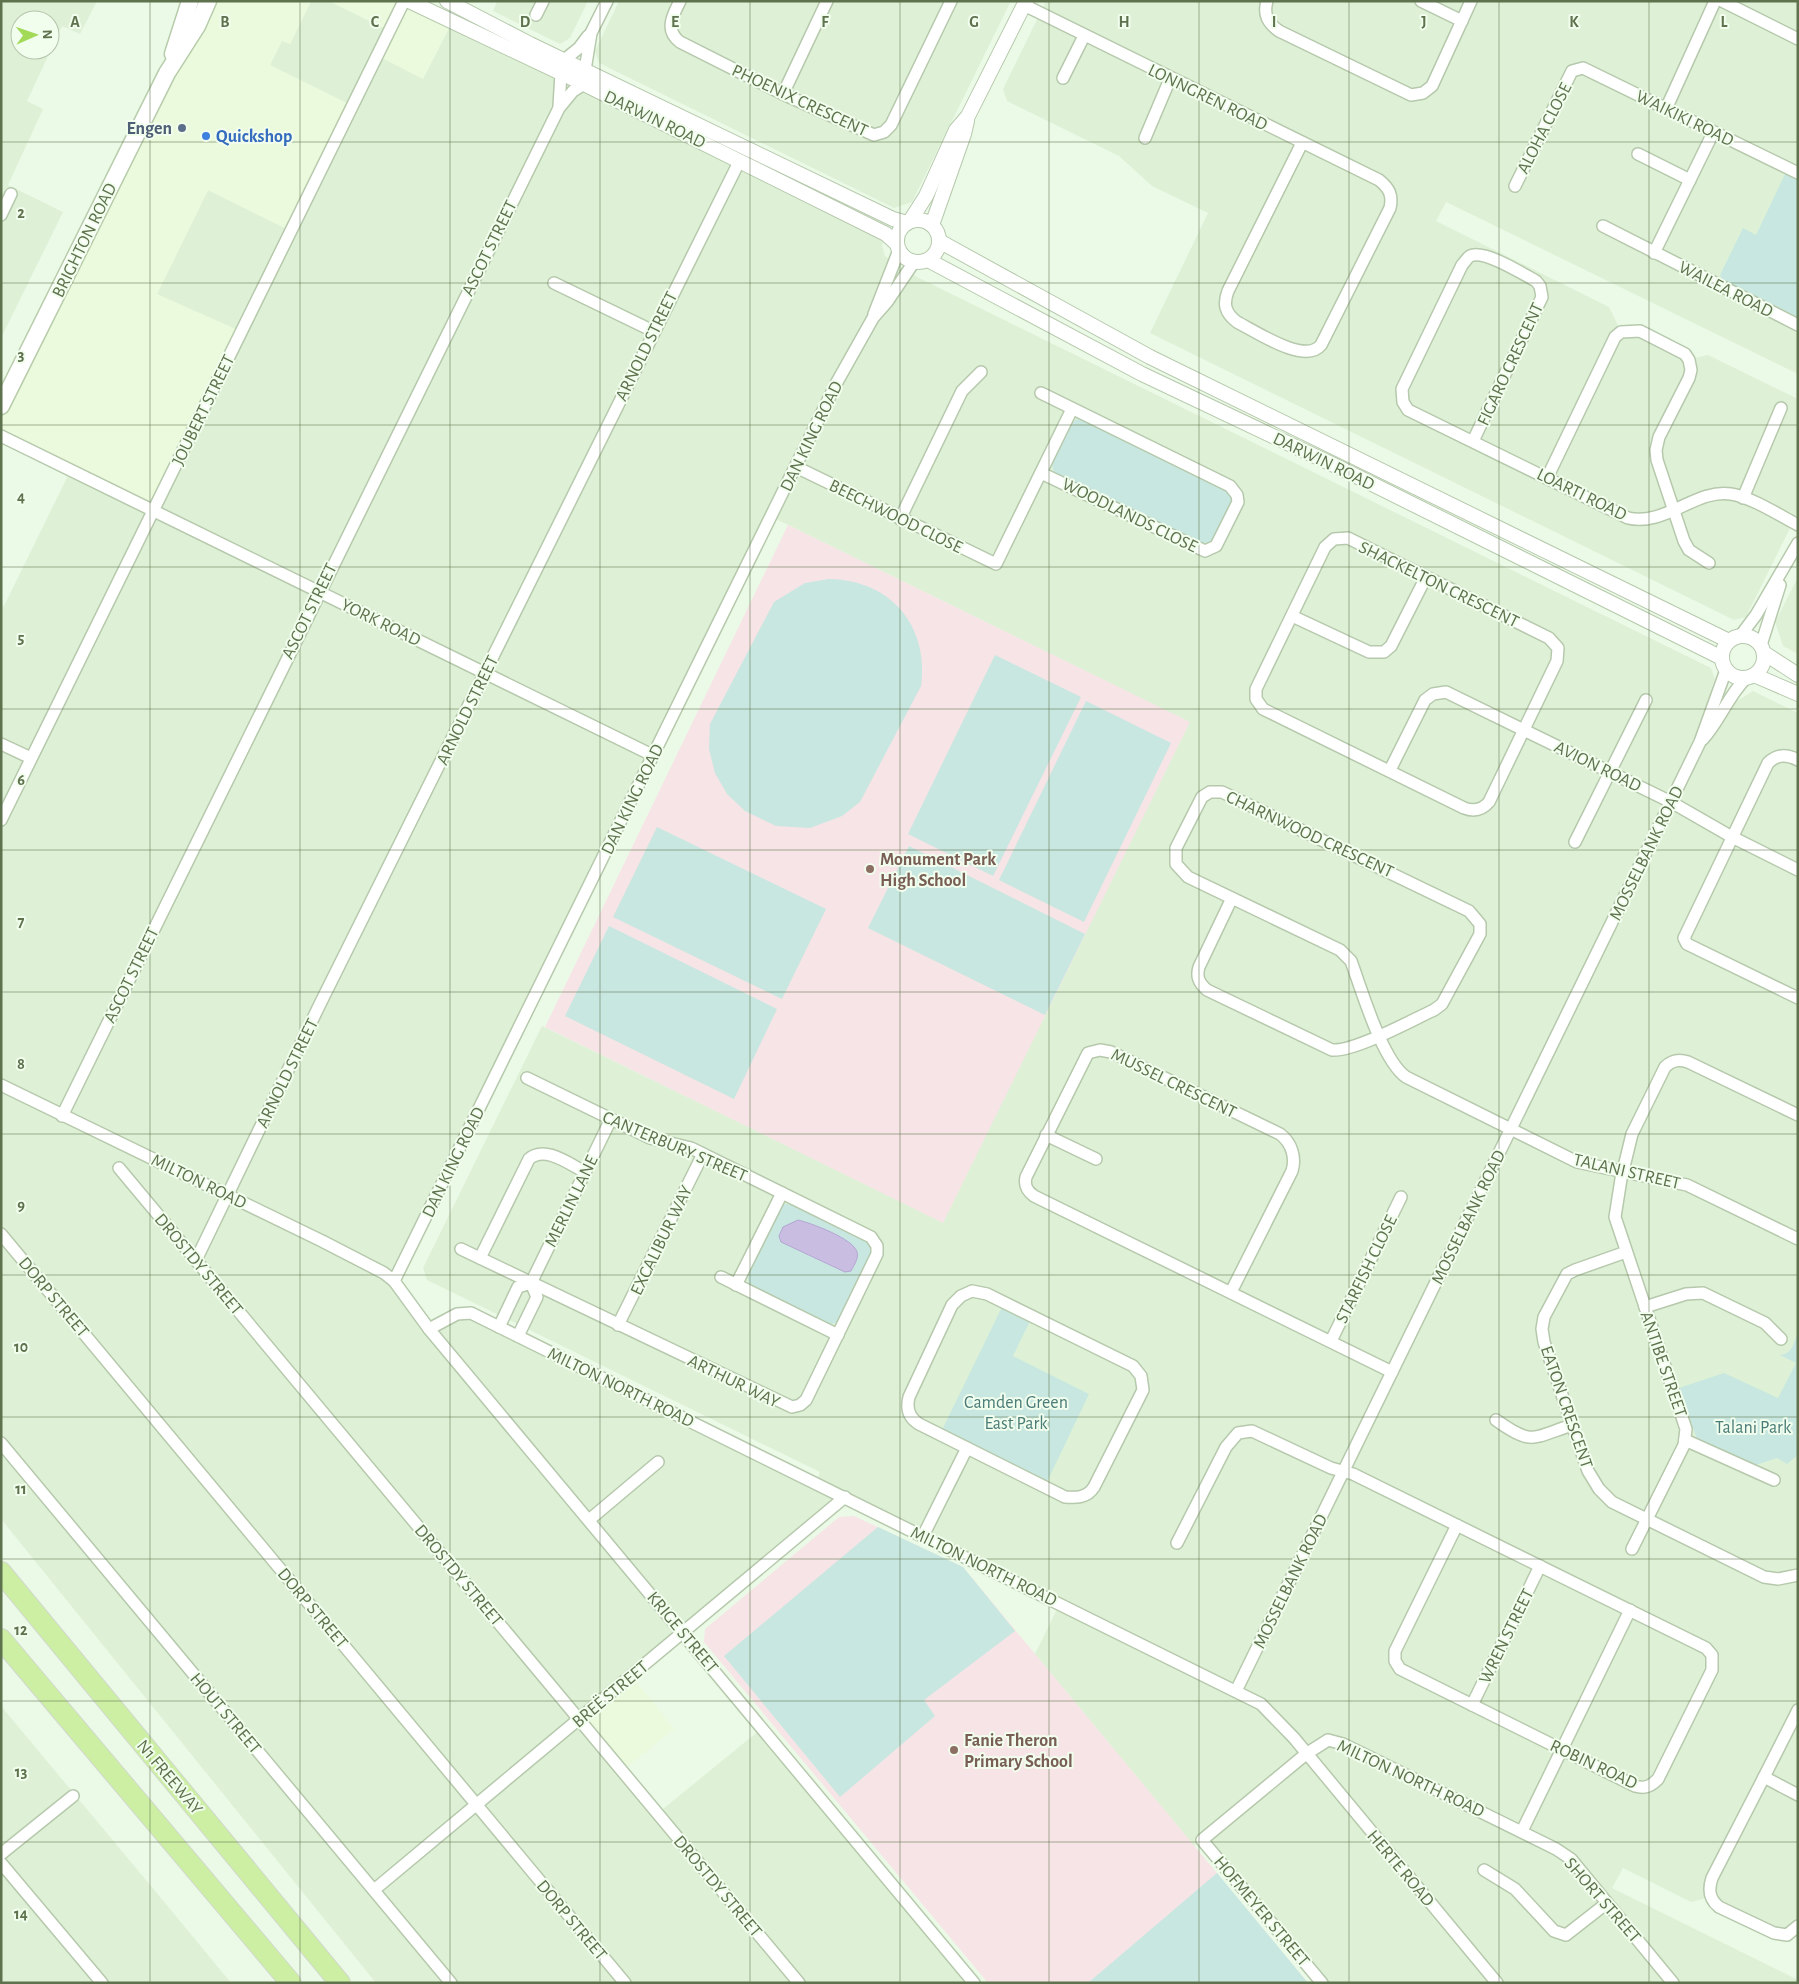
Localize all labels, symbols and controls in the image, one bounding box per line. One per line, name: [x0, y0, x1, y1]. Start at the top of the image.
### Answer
north arrow: [10, 10, 60, 60]
text: A: [70, 14, 80, 30]
text: B: [220, 14, 230, 30]
text: C: [371, 14, 380, 30]
text: D: [520, 14, 531, 30]
text: E: [671, 14, 679, 30]
text: F: [821, 14, 829, 30]
text: G: [969, 14, 979, 30]
text: H: [1118, 14, 1130, 30]
text: I: [1272, 14, 1276, 30]
text: J: [1421, 14, 1427, 30]
text: K: [1569, 14, 1579, 30]
text: L: [1721, 14, 1728, 30]
text: N: [40, 29, 54, 40]
street label: LONNGREN ROAD: [1145, 61, 1270, 135]
street label: PHOENIX CRESCENT: [729, 62, 870, 140]
street label: ALOHA CLOSE: [1514, 80, 1576, 177]
street label: DARWIN ROAD: [601, 88, 708, 152]
street label: WAIKIKI ROAD: [1633, 88, 1736, 150]
place label: Engen: [127, 120, 172, 138]
marker: Engen: [176, 122, 188, 134]
place label: Quickshop: [216, 128, 292, 146]
marker: Quickshop: [200, 130, 212, 142]
street label: BRIGHTON ROAD: [49, 180, 120, 300]
street label: ASCOT STREET: [459, 198, 521, 299]
text: 2: [17, 205, 25, 221]
street label: WAILEA ROAD: [1675, 258, 1776, 321]
street label: ARNOLD STREET: [613, 289, 681, 404]
street label: FIGARO CRESCENT: [1475, 300, 1547, 429]
text: 3: [18, 347, 25, 363]
street label: JOUBERT STREET: [169, 352, 239, 469]
street label: DAN KING ROAD: [777, 378, 846, 495]
street label: DARWIN ROAD: [1270, 430, 1377, 494]
street label: LOARTI ROAD: [1534, 465, 1629, 524]
street label: WOODLANDS CLOSE: [1059, 475, 1200, 557]
street label: BEECHWOOD CLOSE: [826, 477, 965, 557]
text: 4: [17, 489, 25, 505]
street label: SHACKELTON CRESCENT: [1356, 538, 1522, 632]
street label: ASCOT STREET: [279, 561, 341, 662]
street label: YORK ROAD: [338, 596, 423, 650]
text: 5: [18, 630, 25, 646]
street label: ARNOLD STREET: [434, 653, 502, 768]
street label: AVION ROAD: [1551, 738, 1644, 796]
street label: DAN KING ROAD: [598, 741, 667, 858]
text: 6: [17, 772, 25, 788]
street label: MOSSELBANK ROAD: [1607, 783, 1687, 923]
street label: CHARNWOOD CRESCENT: [1223, 788, 1396, 882]
place label: Monument Park High School: [880, 851, 996, 890]
marker: Monument Park High School: [864, 863, 876, 875]
text: 7: [18, 914, 25, 930]
street label: ASCOT STREET: [101, 925, 163, 1026]
street label: ARNOLD STREET: [254, 1016, 322, 1131]
street label: MUSSEL CRESCENT: [1108, 1046, 1239, 1122]
text: 8: [17, 1056, 25, 1072]
street label: DAN KING ROAD: [419, 1104, 488, 1221]
street label: CANTERBURY STREET: [600, 1108, 750, 1186]
street label: MOSSELBANK ROAD: [1429, 1147, 1509, 1287]
street label: MILTON ROAD: [148, 1151, 249, 1213]
street label: TALANI STREET: [1571, 1151, 1682, 1193]
street label: MERLIN LANE: [542, 1153, 602, 1250]
street label: EXCALIBUR WAY: [628, 1182, 696, 1298]
text: 9: [17, 1197, 25, 1213]
street label: DROSTDY STREET: [151, 1210, 246, 1319]
street label: STARFISH CLOSE: [1333, 1212, 1401, 1326]
street label: DORP STREET: [15, 1254, 92, 1341]
street label: ANTIBE STREET: [1637, 1309, 1690, 1420]
text: 10: [14, 1339, 28, 1355]
street label: EATON CRESCENT: [1537, 1344, 1596, 1471]
street label: MILTON NORTH ROAD: [545, 1345, 697, 1431]
street label: ARTHUR WAY: [685, 1352, 783, 1412]
park label: Camden Green East Park: [964, 1394, 1068, 1433]
park label: Talani Park: [1715, 1419, 1792, 1437]
text: 11: [15, 1481, 27, 1497]
street label: MOSSELBANK ROAD: [1251, 1511, 1331, 1651]
street label: DROSTDY STREET: [411, 1521, 506, 1630]
street label: MILTON NORTH ROAD: [908, 1524, 1060, 1610]
street label: DORP STREET: [274, 1565, 351, 1652]
street label: WREN STREET: [1476, 1586, 1538, 1687]
street label: KRIGE STREET: [643, 1589, 721, 1677]
text: 12: [14, 1622, 28, 1638]
street label: BREË STREET: [568, 1656, 652, 1732]
street label: HOUT STREET: [186, 1670, 264, 1758]
place label: Fanie Theron Primary School: [964, 1732, 1073, 1771]
street label: N1 FREEWAY: [133, 1737, 206, 1819]
street label: MILTON NORTH ROAD: [1334, 1737, 1487, 1821]
street label: ROBIN ROAD: [1547, 1737, 1640, 1793]
marker: Fanie Theron Primary School: [948, 1744, 960, 1756]
text: 13: [15, 1764, 27, 1780]
street label: HERTE ROAD: [1363, 1827, 1437, 1910]
street label: DROSTDY STREET: [670, 1832, 765, 1941]
street label: HOFMEYER STREET: [1210, 1853, 1313, 1971]
street label: SHORT STREET: [1561, 1855, 1644, 1947]
street label: DORP STREET: [533, 1877, 610, 1964]
text: 14: [14, 1906, 28, 1922]

